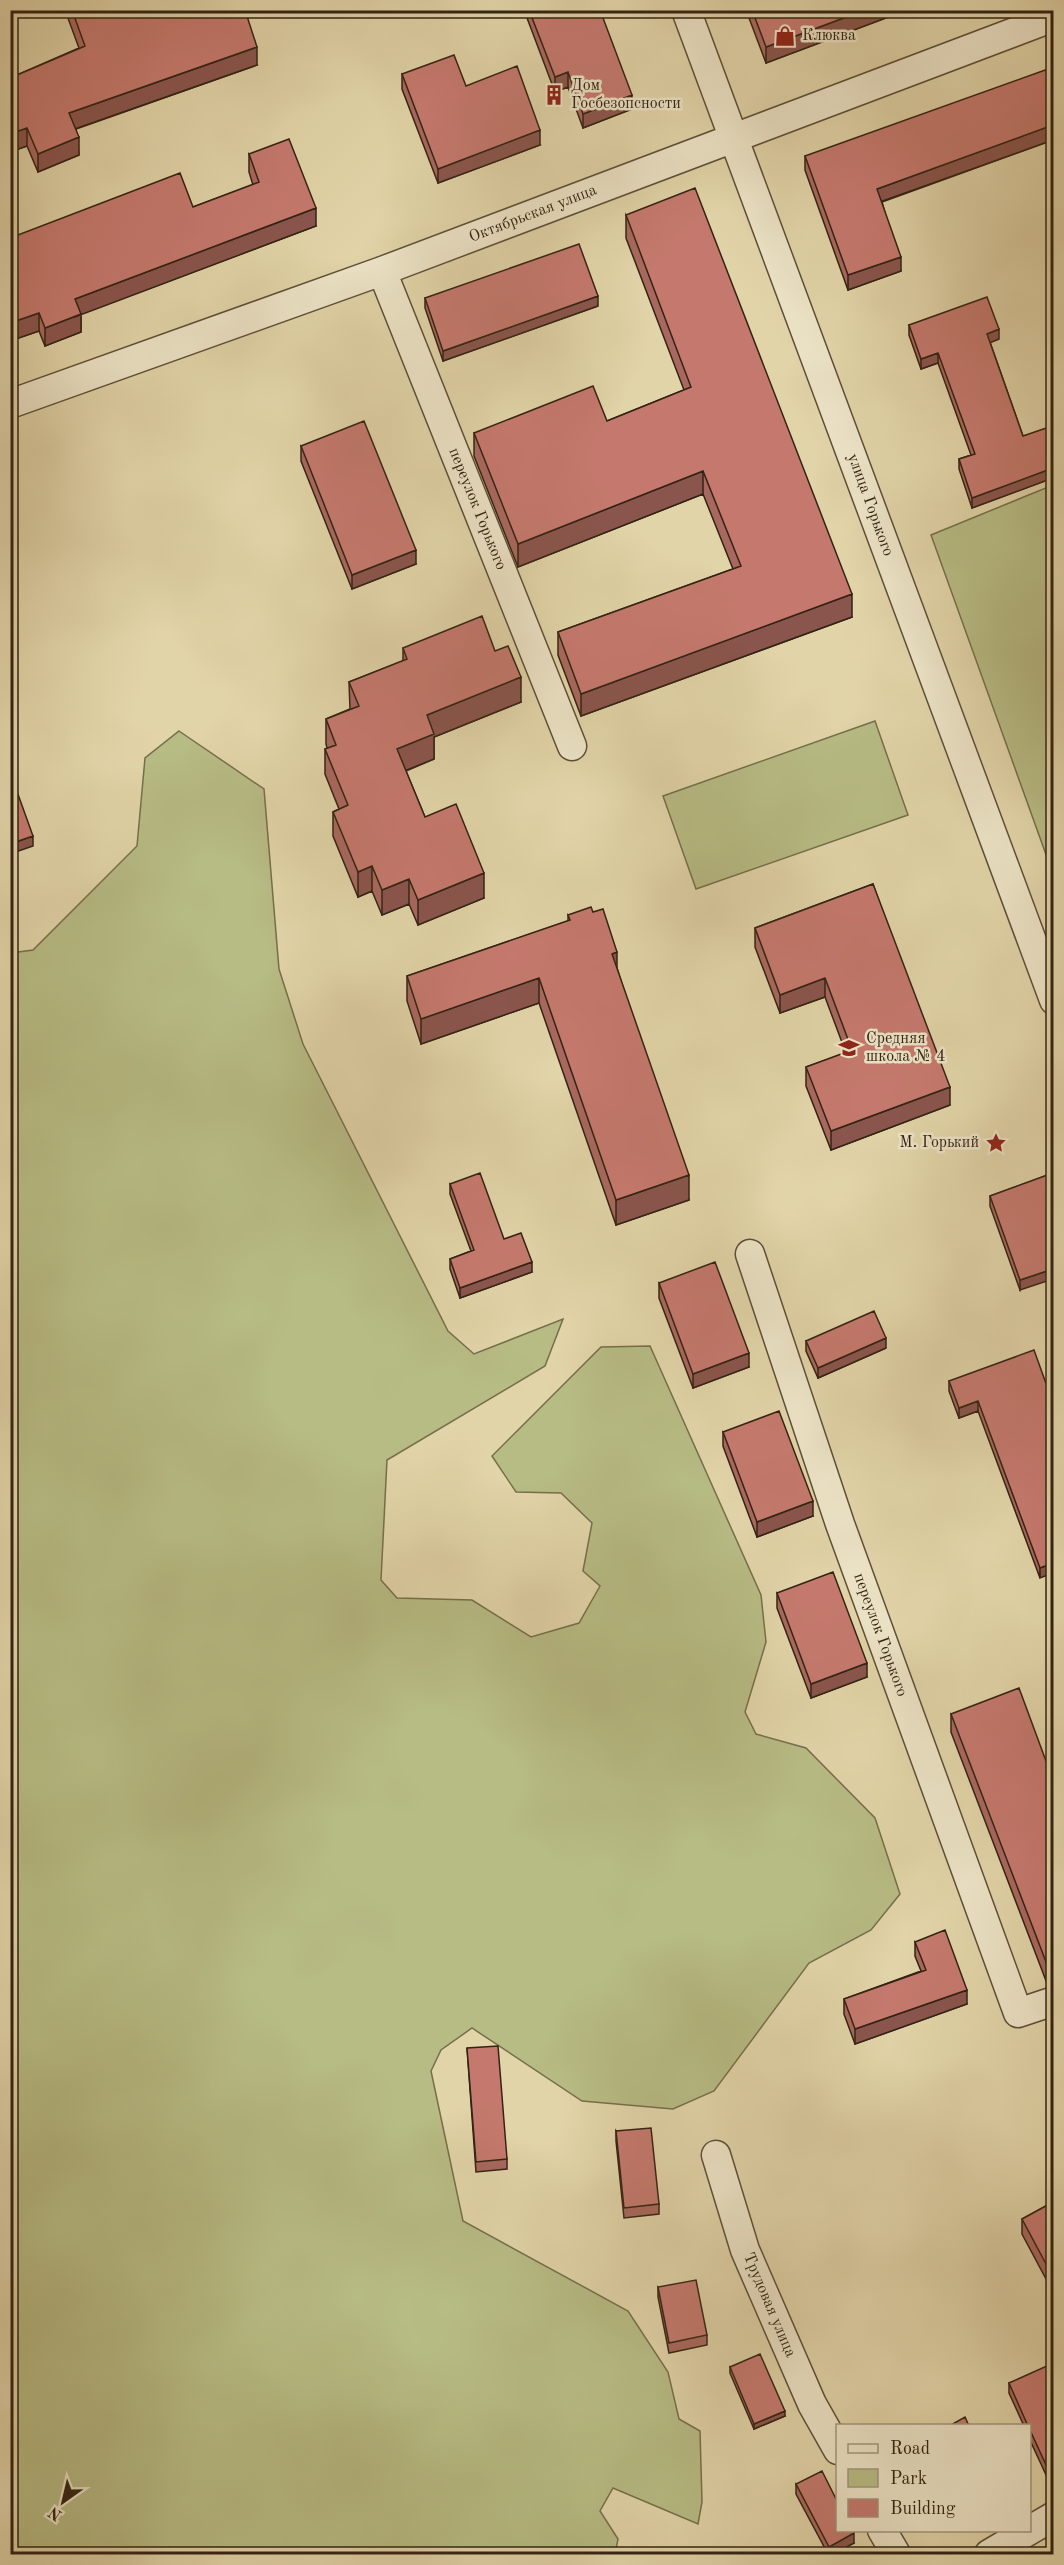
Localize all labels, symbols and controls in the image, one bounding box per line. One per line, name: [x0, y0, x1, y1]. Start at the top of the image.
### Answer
shop icon: Клюква: [773, 24, 797, 48]
place label: Клюква: [802, 28, 856, 44]
place label: Дом Госбезопсности: [571, 78, 681, 112]
building icon: Дом Госбезопсности: [542, 83, 566, 107]
street label: Октябрьская улица: [467, 182, 599, 246]
street label: переулок Горького: [445, 446, 509, 572]
street label: улица Горького: [844, 452, 896, 558]
place label: Средняя школа № 4: [866, 1031, 945, 1065]
school or university icon: Средняя школа № 4: [837, 1036, 861, 1060]
place icon: М. Горький: [984, 1131, 1008, 1155]
place label: М. Горький: [899, 1135, 979, 1151]
street label: переулок Горького: [850, 1571, 910, 1699]
street label: Трудовая улица: [740, 2250, 798, 2360]
legend: [836, 2424, 1031, 2532]
text: Road: [890, 2440, 930, 2458]
text: Park: [890, 2470, 927, 2488]
north arrow: [33, 2472, 93, 2532]
text: Building: [890, 2500, 956, 2518]
text: N: [46, 2502, 65, 2523]

